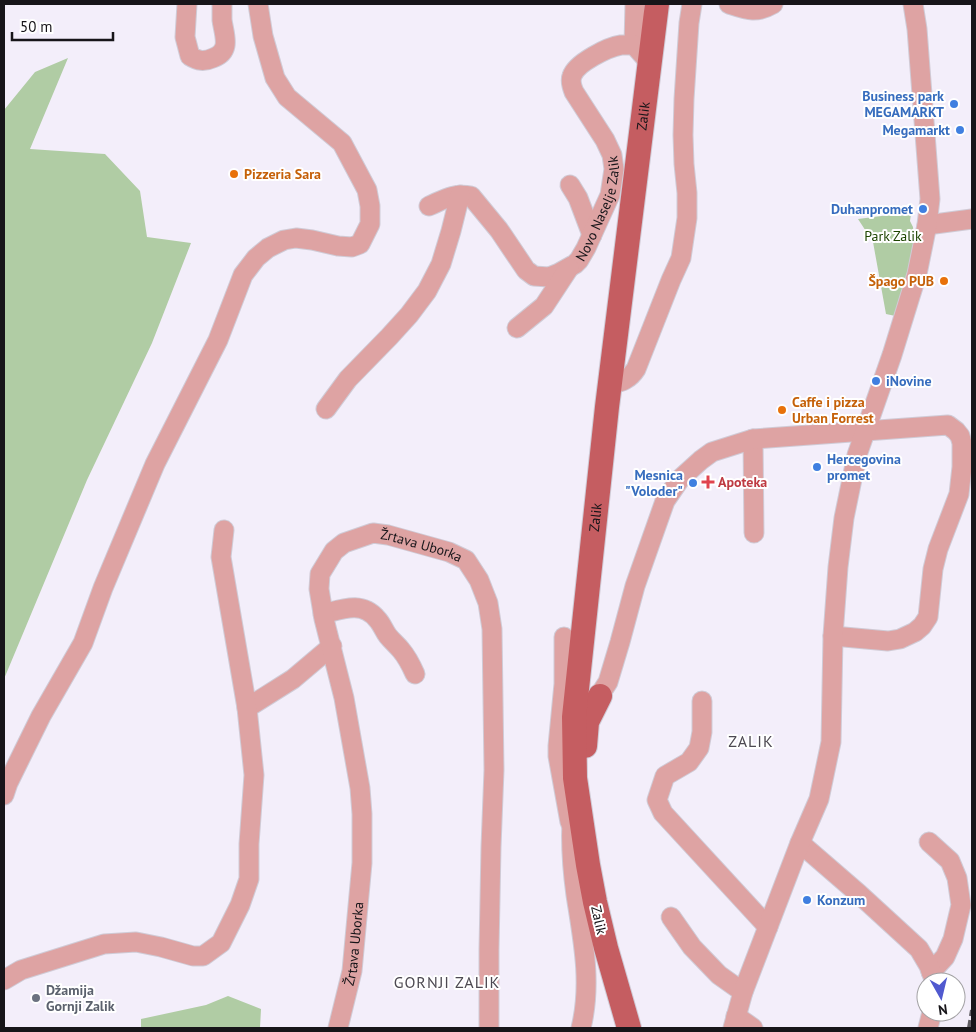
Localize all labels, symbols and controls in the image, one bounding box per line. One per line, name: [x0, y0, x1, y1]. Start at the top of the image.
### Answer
scale bar: [12, 10, 114, 42]
text: 50 m: [20, 17, 53, 36]
place label: Business park MEGAMARKT: [862, 87, 944, 121]
marker: Business park MEGAMARKT: [948, 98, 960, 110]
street label: Zalik: [632, 100, 654, 132]
place label: Megamarkt: [882, 121, 950, 139]
marker: Megamarkt: [954, 124, 966, 136]
street label: Novo Naselje Zalik: [571, 154, 623, 264]
place label: Pizzeria Sara: [244, 165, 321, 183]
marker: Pizzeria Sara: [228, 168, 240, 180]
place label: Duhanpromet: [831, 200, 913, 218]
marker: Duhanpromet: [917, 203, 929, 215]
park label: Park Zalik: [864, 227, 922, 245]
place label: Špago PUB: [868, 272, 934, 290]
marker: Špago PUB: [938, 275, 950, 287]
place label: iNovine: [886, 372, 932, 390]
marker: iNovine: [870, 375, 882, 387]
place label: Caffe i pizza Urban Forrest: [792, 393, 874, 427]
marker: Caffe i pizza Urban Forrest: [776, 404, 788, 416]
place label: Hercegovina promet: [827, 450, 901, 484]
marker: Hercegovina promet: [811, 461, 823, 473]
place label: Mesnica "Voloder": [625, 466, 683, 500]
place label: Apoteka: [718, 473, 767, 491]
marker: Apoteka: [702, 476, 714, 488]
marker: Mesnica "Voloder": [687, 477, 699, 489]
street label: Zalik: [585, 502, 606, 533]
street label: Žrtava Uborka: [380, 525, 465, 566]
district label: ZALIK: [728, 731, 774, 751]
place label: Konzum: [817, 891, 865, 909]
marker: Konzum: [801, 894, 813, 906]
street label: Žrtava Uborka: [340, 901, 367, 988]
street label: Zalik: [587, 904, 611, 936]
district label: GORNJI ZALIK: [394, 972, 500, 992]
north arrow: [916, 972, 966, 1022]
place label: Džamija Gornji Zalik: [46, 981, 115, 1015]
marker: Džamija Gornji Zalik: [30, 992, 42, 1004]
text: N: [937, 1000, 949, 1019]

